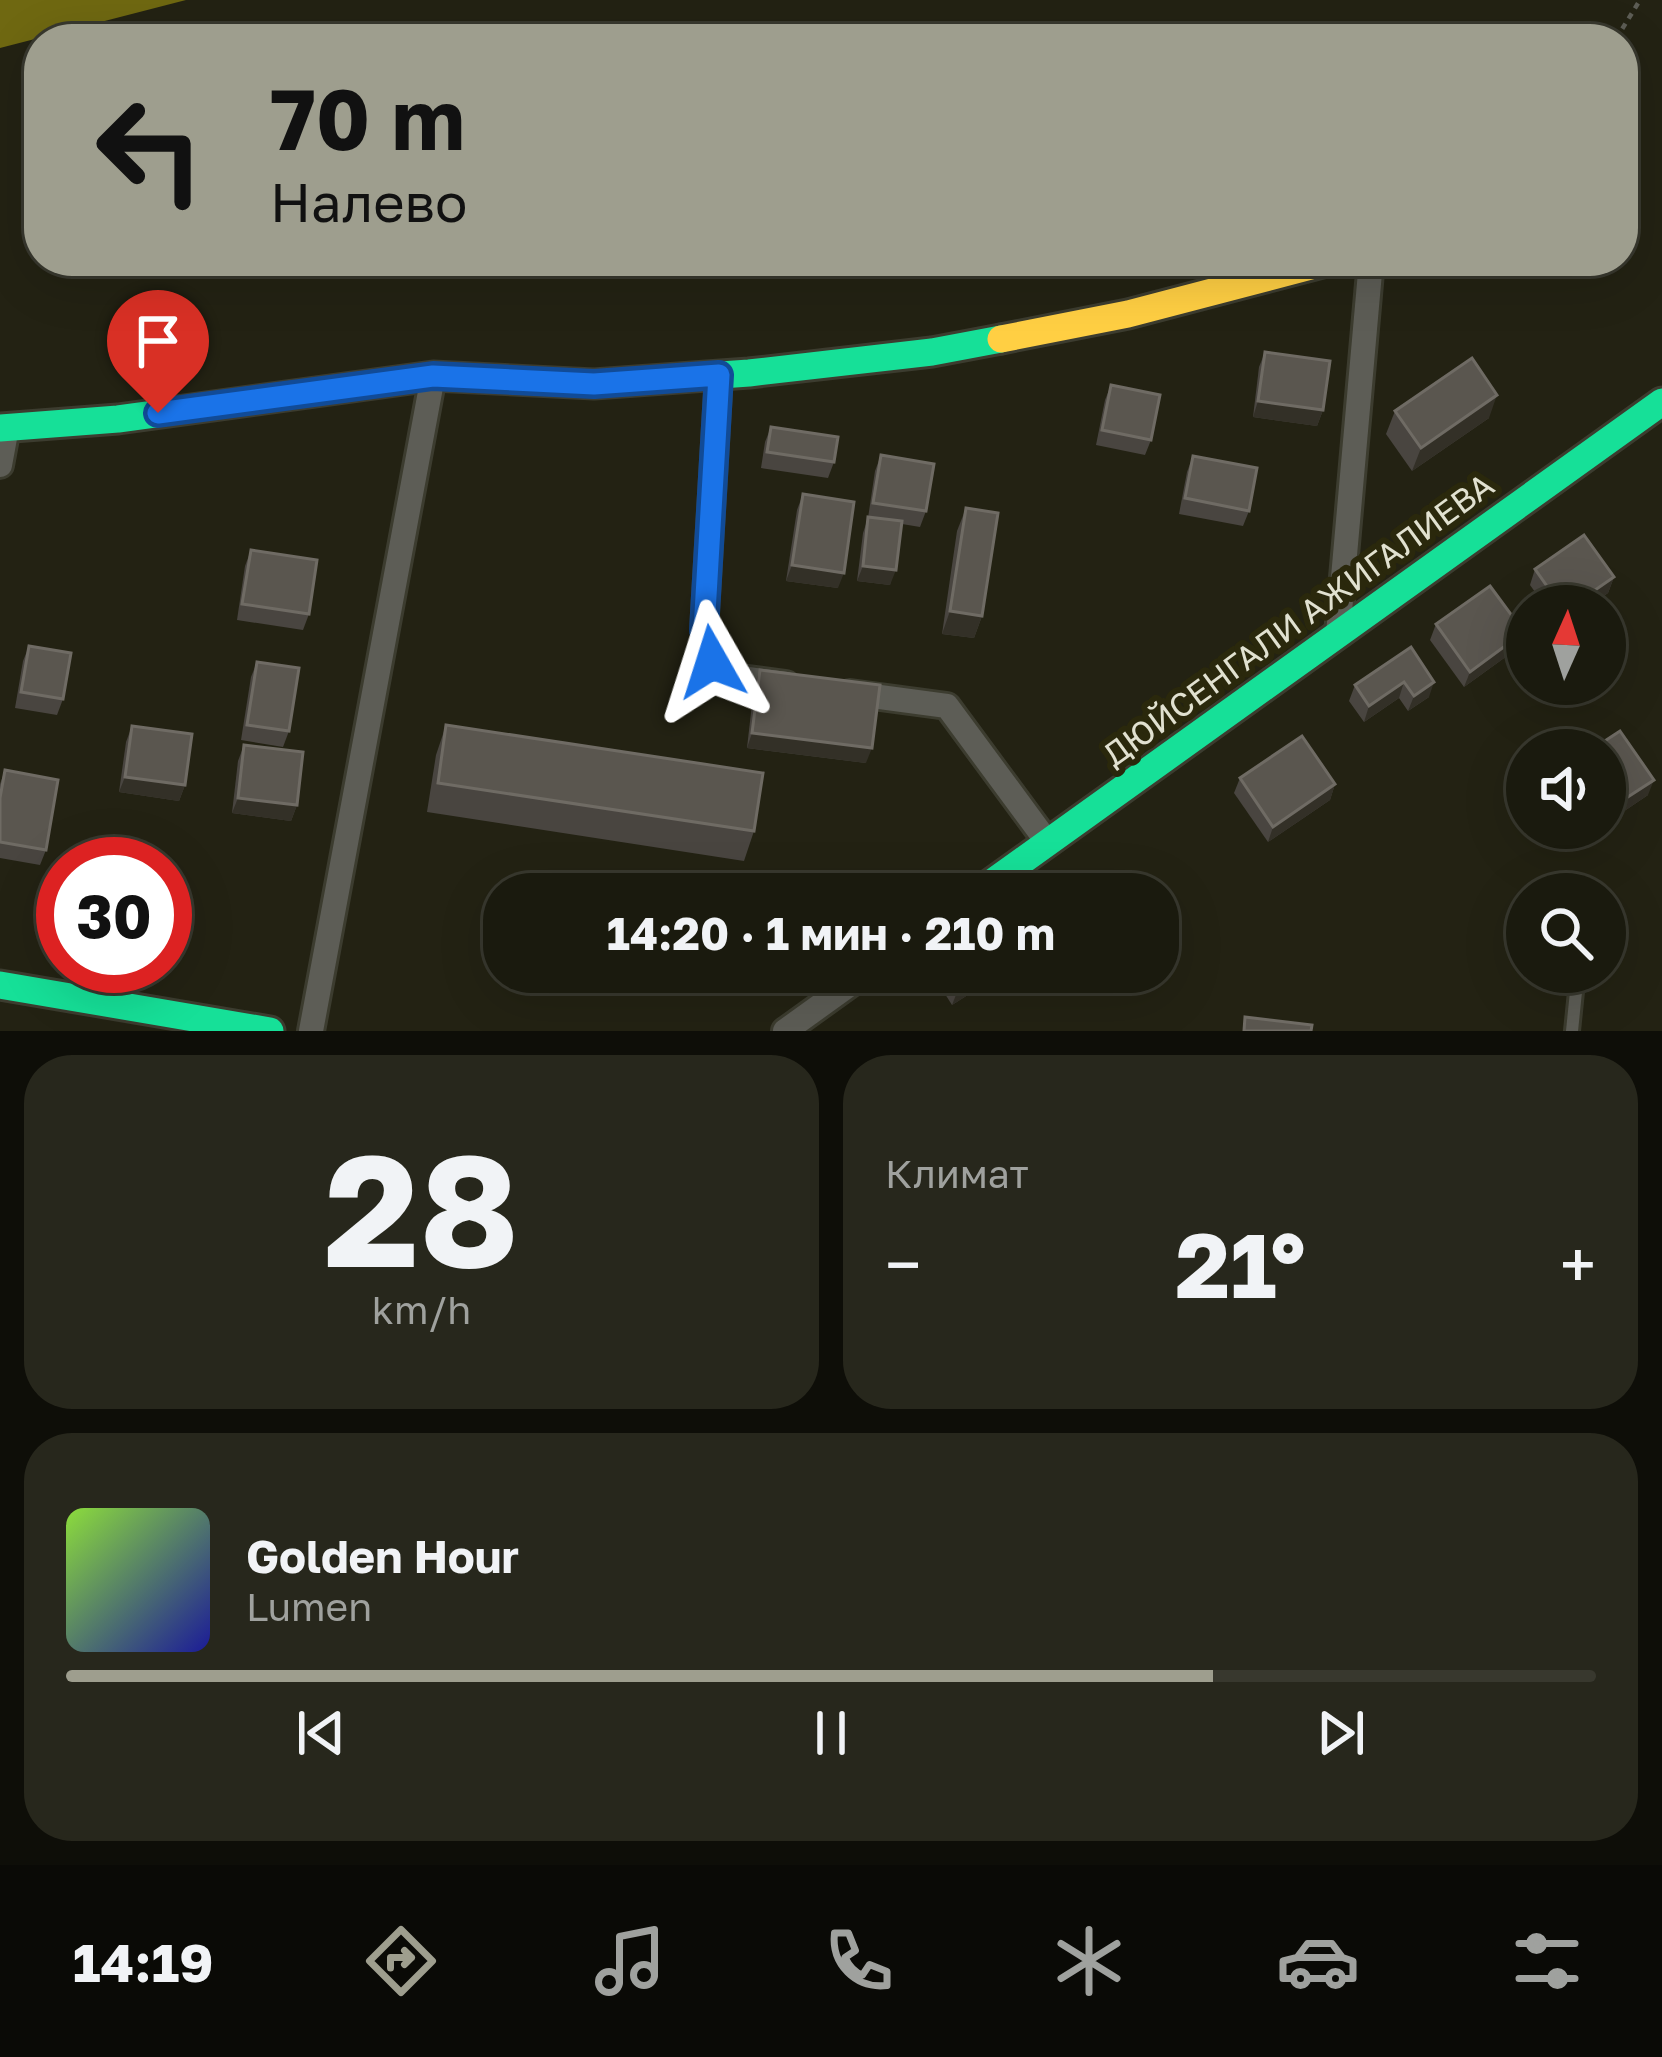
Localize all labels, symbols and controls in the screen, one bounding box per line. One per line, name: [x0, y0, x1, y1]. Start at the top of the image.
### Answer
text: 70 m: [270, 68, 465, 168]
icon: left: [72, 72, 228, 228]
text: Налево: [270, 169, 467, 234]
pin: [107, 290, 209, 413]
icon: arrive: [125, 308, 191, 374]
street label: ДЮЙСЕНГАЛИ АЖИГАЛИЕВА: [1095, 464, 1501, 774]
north arrow: [1506, 585, 1626, 705]
map controls: [1506, 585, 1626, 993]
position arrow: [649, 599, 775, 725]
button: sound: [1506, 729, 1626, 849]
speed limit sign: 30: [36, 837, 192, 993]
button: search: [1506, 873, 1626, 993]
text: 14:20 · 1 мин · 210 m: [607, 906, 1055, 960]
text: 28: [324, 1114, 519, 1301]
text: Климат: [885, 1150, 1029, 1197]
text: 21°: [1175, 1210, 1306, 1318]
text: −: [885, 1224, 921, 1304]
text: +: [1560, 1224, 1596, 1304]
text: km/h: [372, 1286, 471, 1333]
text: Golden Hour: [246, 1529, 519, 1583]
text: Lumen: [246, 1583, 372, 1630]
icon: previous: [288, 1700, 354, 1766]
icon: pause: [798, 1700, 864, 1766]
icon: next: [1308, 1700, 1374, 1766]
icon: directions: [359, 1919, 443, 2003]
icon: music: [588, 1919, 672, 2003]
icon: phone: [817, 1919, 901, 2003]
icon: climate: [1047, 1919, 1131, 2003]
icon: car: [1276, 1919, 1360, 2003]
icon: filters: [1505, 1919, 1589, 2003]
text: 14:19: [73, 1929, 214, 1994]

